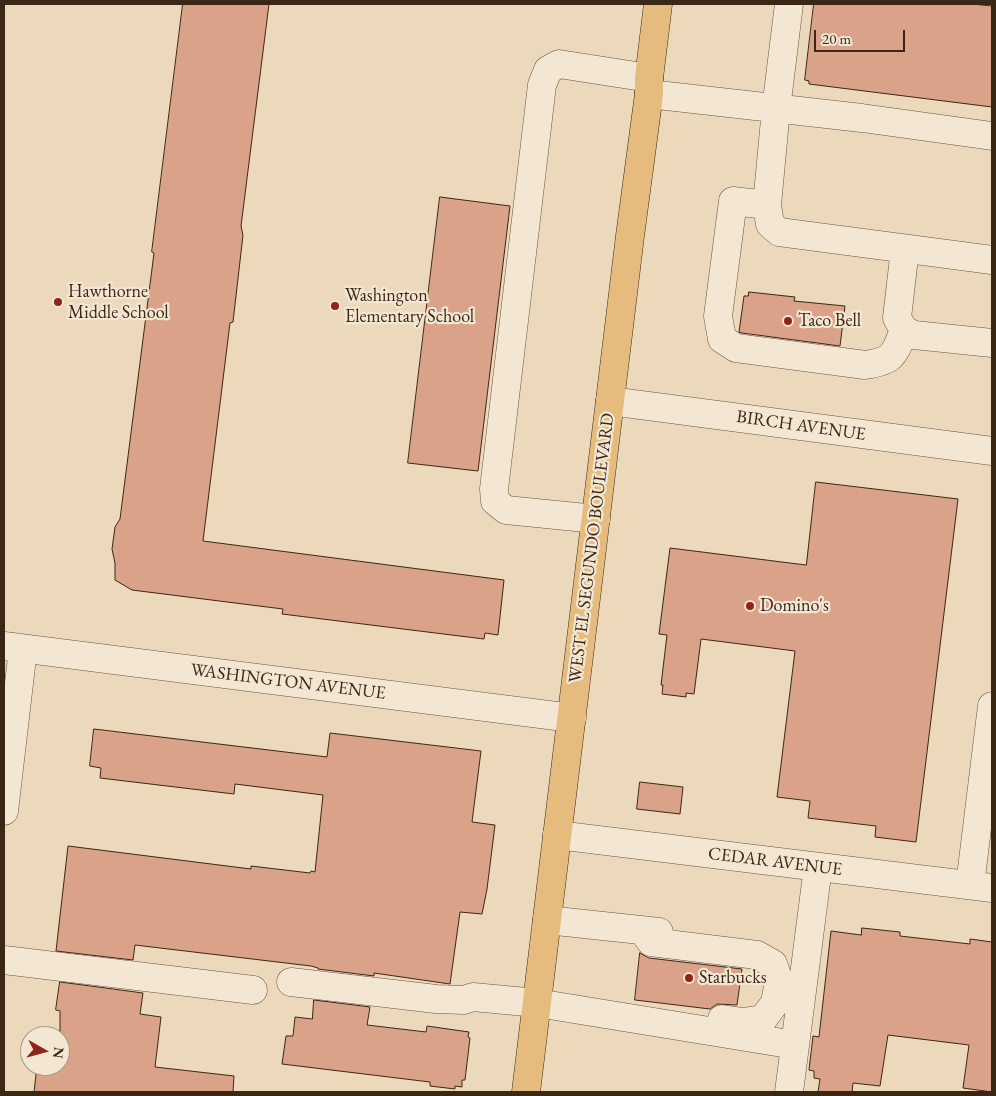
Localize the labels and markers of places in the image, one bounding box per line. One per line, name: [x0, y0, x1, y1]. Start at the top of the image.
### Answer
place label: Hawthorne Middle School: [68, 281, 169, 324]
place label: Washington Elementary School: [345, 285, 474, 328]
marker: Hawthorne Middle School: [52, 296, 64, 308]
marker: Washington Elementary School: [329, 300, 341, 312]
place label: Taco Bell: [798, 310, 861, 332]
marker: Taco Bell: [782, 315, 794, 327]
place label: Domino's: [760, 595, 829, 617]
marker: Domino's: [744, 600, 756, 612]
place label: Starbucks: [699, 967, 767, 989]
marker: Starbucks: [683, 972, 695, 984]

